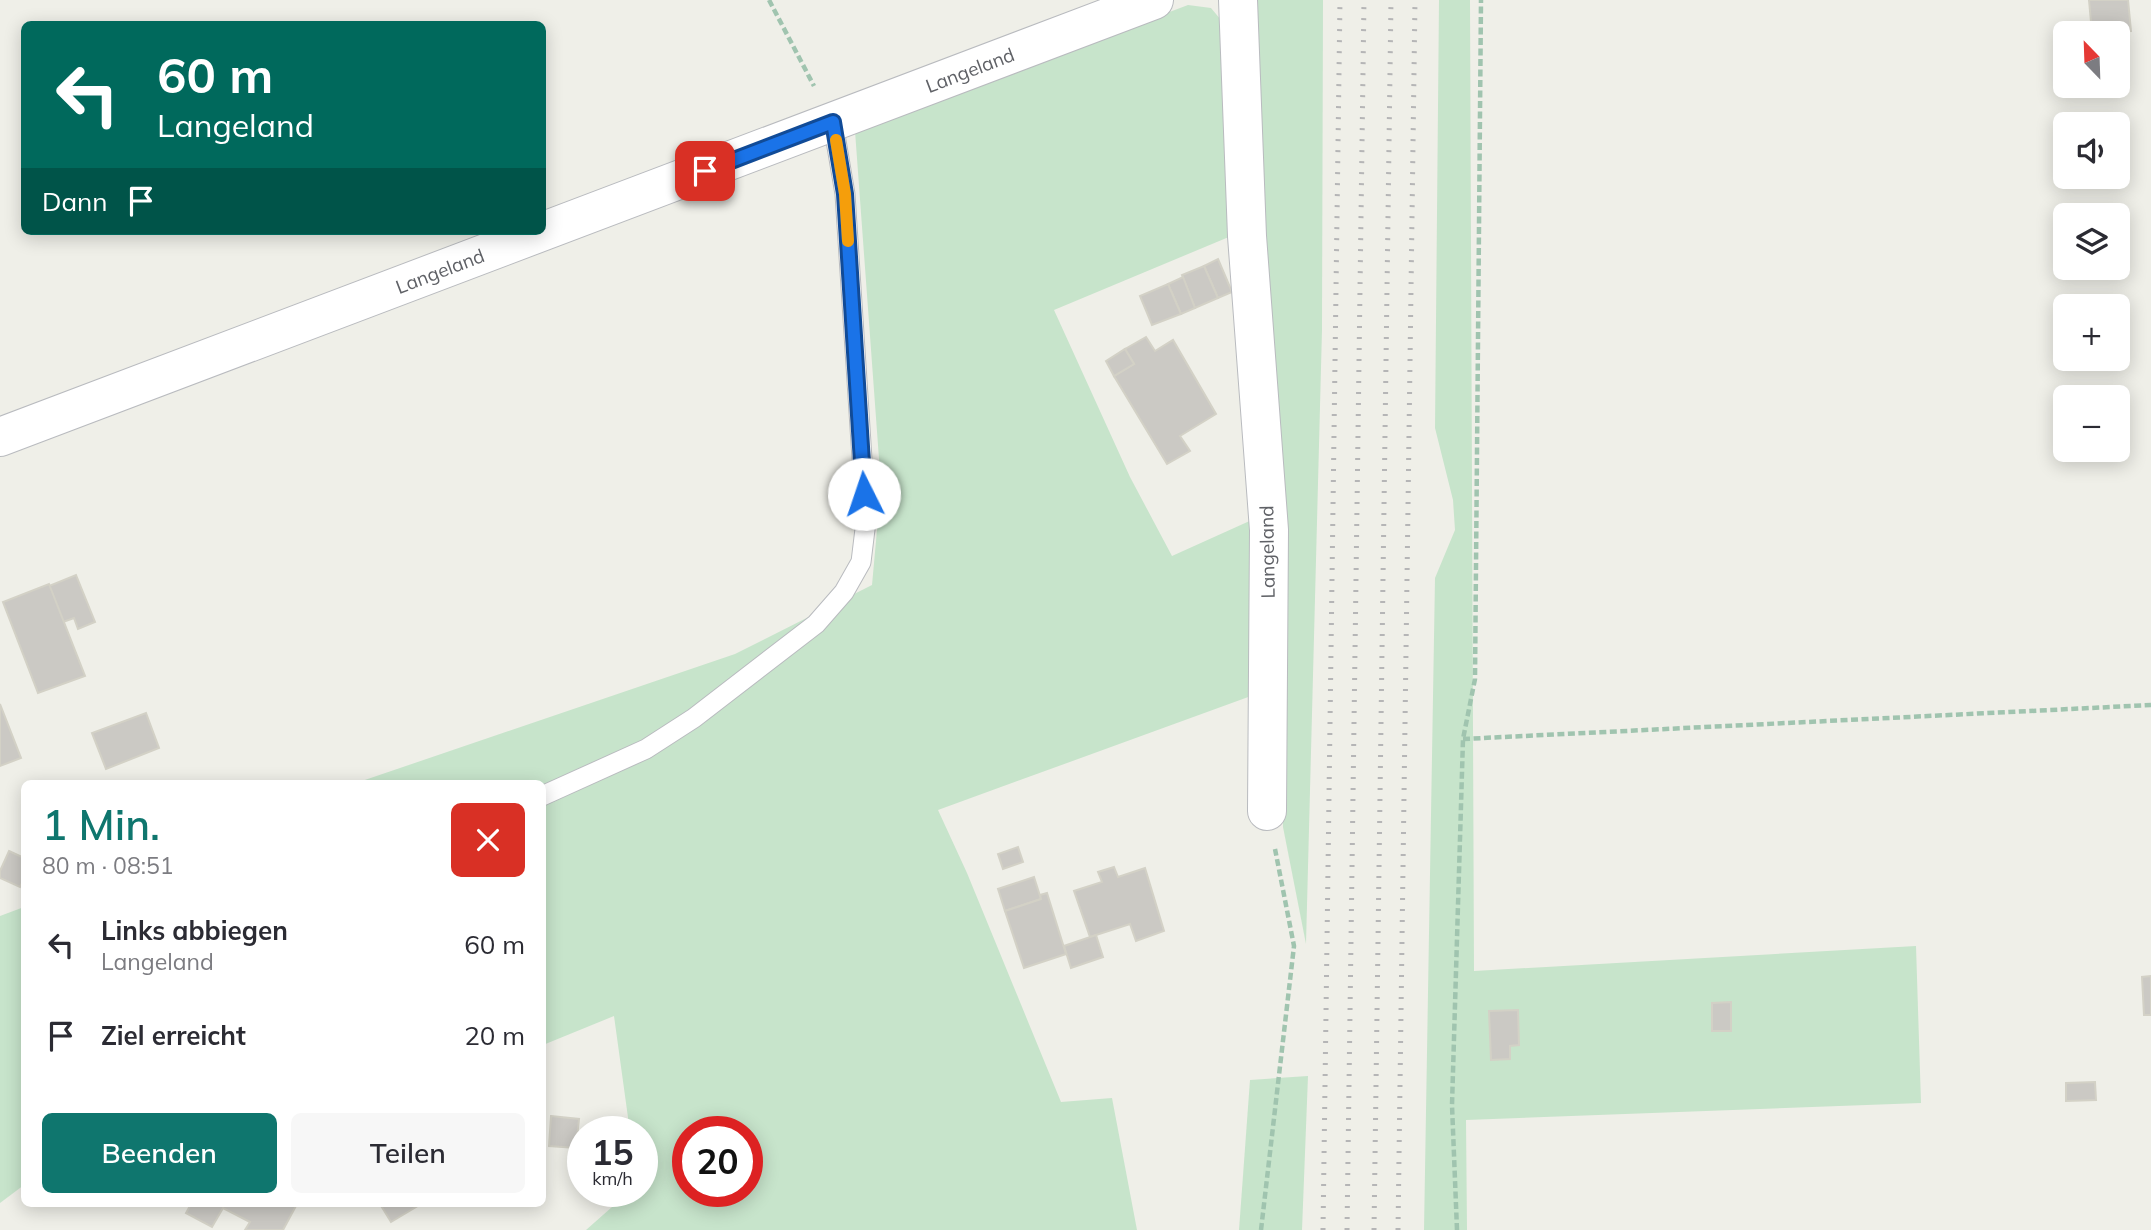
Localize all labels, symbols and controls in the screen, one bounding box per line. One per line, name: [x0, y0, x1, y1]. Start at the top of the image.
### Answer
north arrow: [2053, 21, 2130, 98]
map controls: [2053, 21, 2130, 462]
street label: Langeland: [922, 42, 1018, 98]
text: 60 m: [157, 44, 273, 105]
icon: left: [42, 49, 133, 140]
text: Langeland: [157, 105, 314, 145]
button: sound: [2053, 112, 2130, 189]
pin: [675, 141, 735, 201]
icon: arrive: [686, 152, 724, 190]
icon: arrive: [122, 182, 160, 220]
text: Dann: [42, 185, 108, 218]
button: layers: [2053, 203, 2130, 280]
street label: Langeland: [392, 243, 488, 299]
button: +: [2053, 294, 2130, 371]
button: −: [2053, 385, 2130, 462]
position arrow: [827, 457, 901, 531]
street label: Langeland: [1254, 505, 1280, 599]
text: 1 Min.: [42, 798, 160, 851]
button: close: [451, 803, 525, 877]
text: 80 m · 08:51: [42, 851, 174, 880]
text: Links abbiegen: [101, 914, 288, 947]
icon: left: [42, 926, 80, 964]
text: 60 m: [464, 928, 525, 961]
text: Langeland: [101, 947, 214, 976]
icon: arrive: [42, 1017, 80, 1055]
text: Ziel erreicht: [101, 1019, 246, 1052]
text: 20 m: [464, 1019, 525, 1052]
button: Beenden: [42, 1113, 277, 1193]
button: Teilen: [291, 1113, 525, 1193]
speed limit sign: 20: [672, 1116, 763, 1207]
text: 15: [591, 1130, 634, 1174]
text: km/h: [592, 1167, 633, 1190]

